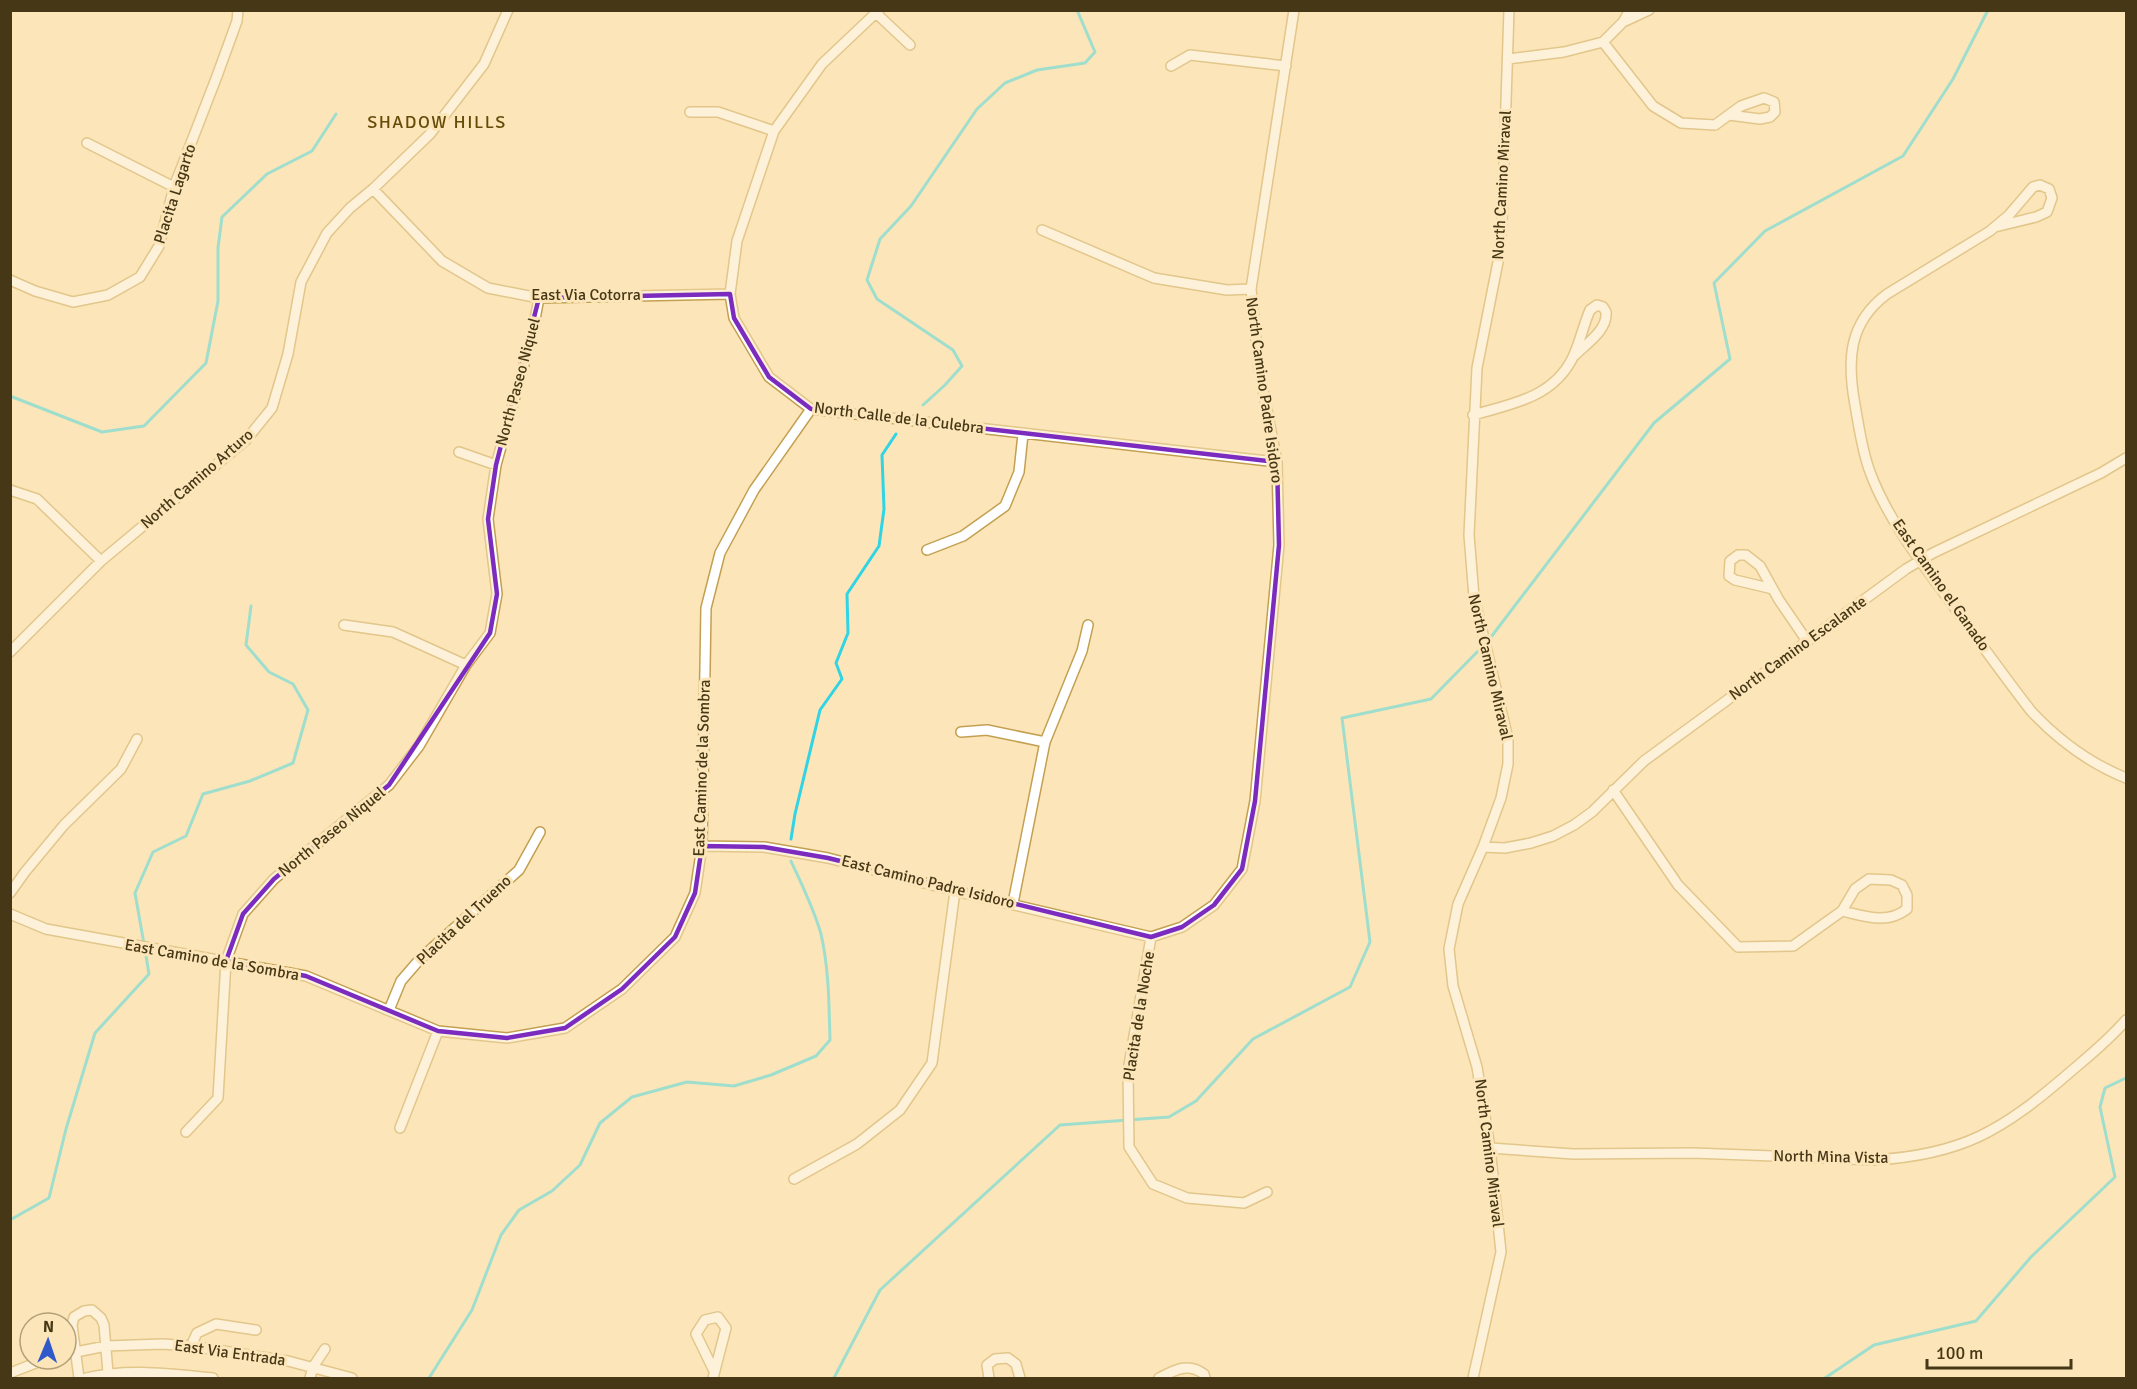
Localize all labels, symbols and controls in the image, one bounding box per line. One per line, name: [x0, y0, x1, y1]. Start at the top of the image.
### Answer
street label: North Camino Miraval: [1488, 110, 1516, 260]
district label: SHADOW HILLS: [367, 111, 507, 133]
street label: Placita Lagarto: [149, 142, 201, 246]
street label: East Via Cotorra: [531, 285, 641, 305]
street label: North Camino Padre Isidoro: [1241, 296, 1287, 484]
street label: North Paseo Niquel: [491, 315, 545, 448]
street label: North Calle de la Culebra: [813, 398, 985, 438]
street label: North Camino Arturo: [137, 425, 257, 533]
street label: East Camino el Ganado: [1888, 515, 1994, 655]
street label: North Camino Escalante: [1725, 591, 1871, 705]
street label: North Camino Miraval: [1463, 592, 1517, 742]
street label: East Camino de la Sombra: [689, 679, 715, 857]
street label: North Paseo Niquel: [274, 782, 390, 881]
street label: East Camino Padre Isidoro: [839, 851, 1017, 913]
street label: Placita del Trueno: [412, 871, 516, 969]
street label: East Camino de la Sombra: [123, 935, 301, 985]
street label: Placita de la Noche: [1119, 950, 1159, 1082]
street label: North Camino Miraval: [1470, 1078, 1508, 1229]
street label: North Mina Vista: [1773, 1146, 1889, 1168]
north arrow: [18, 1311, 78, 1371]
text: N: [43, 1317, 54, 1337]
scale bar: [1927, 1332, 2071, 1370]
street label: East Via Entrada: [173, 1335, 287, 1371]
text: 100 m: [1936, 1342, 1983, 1364]

